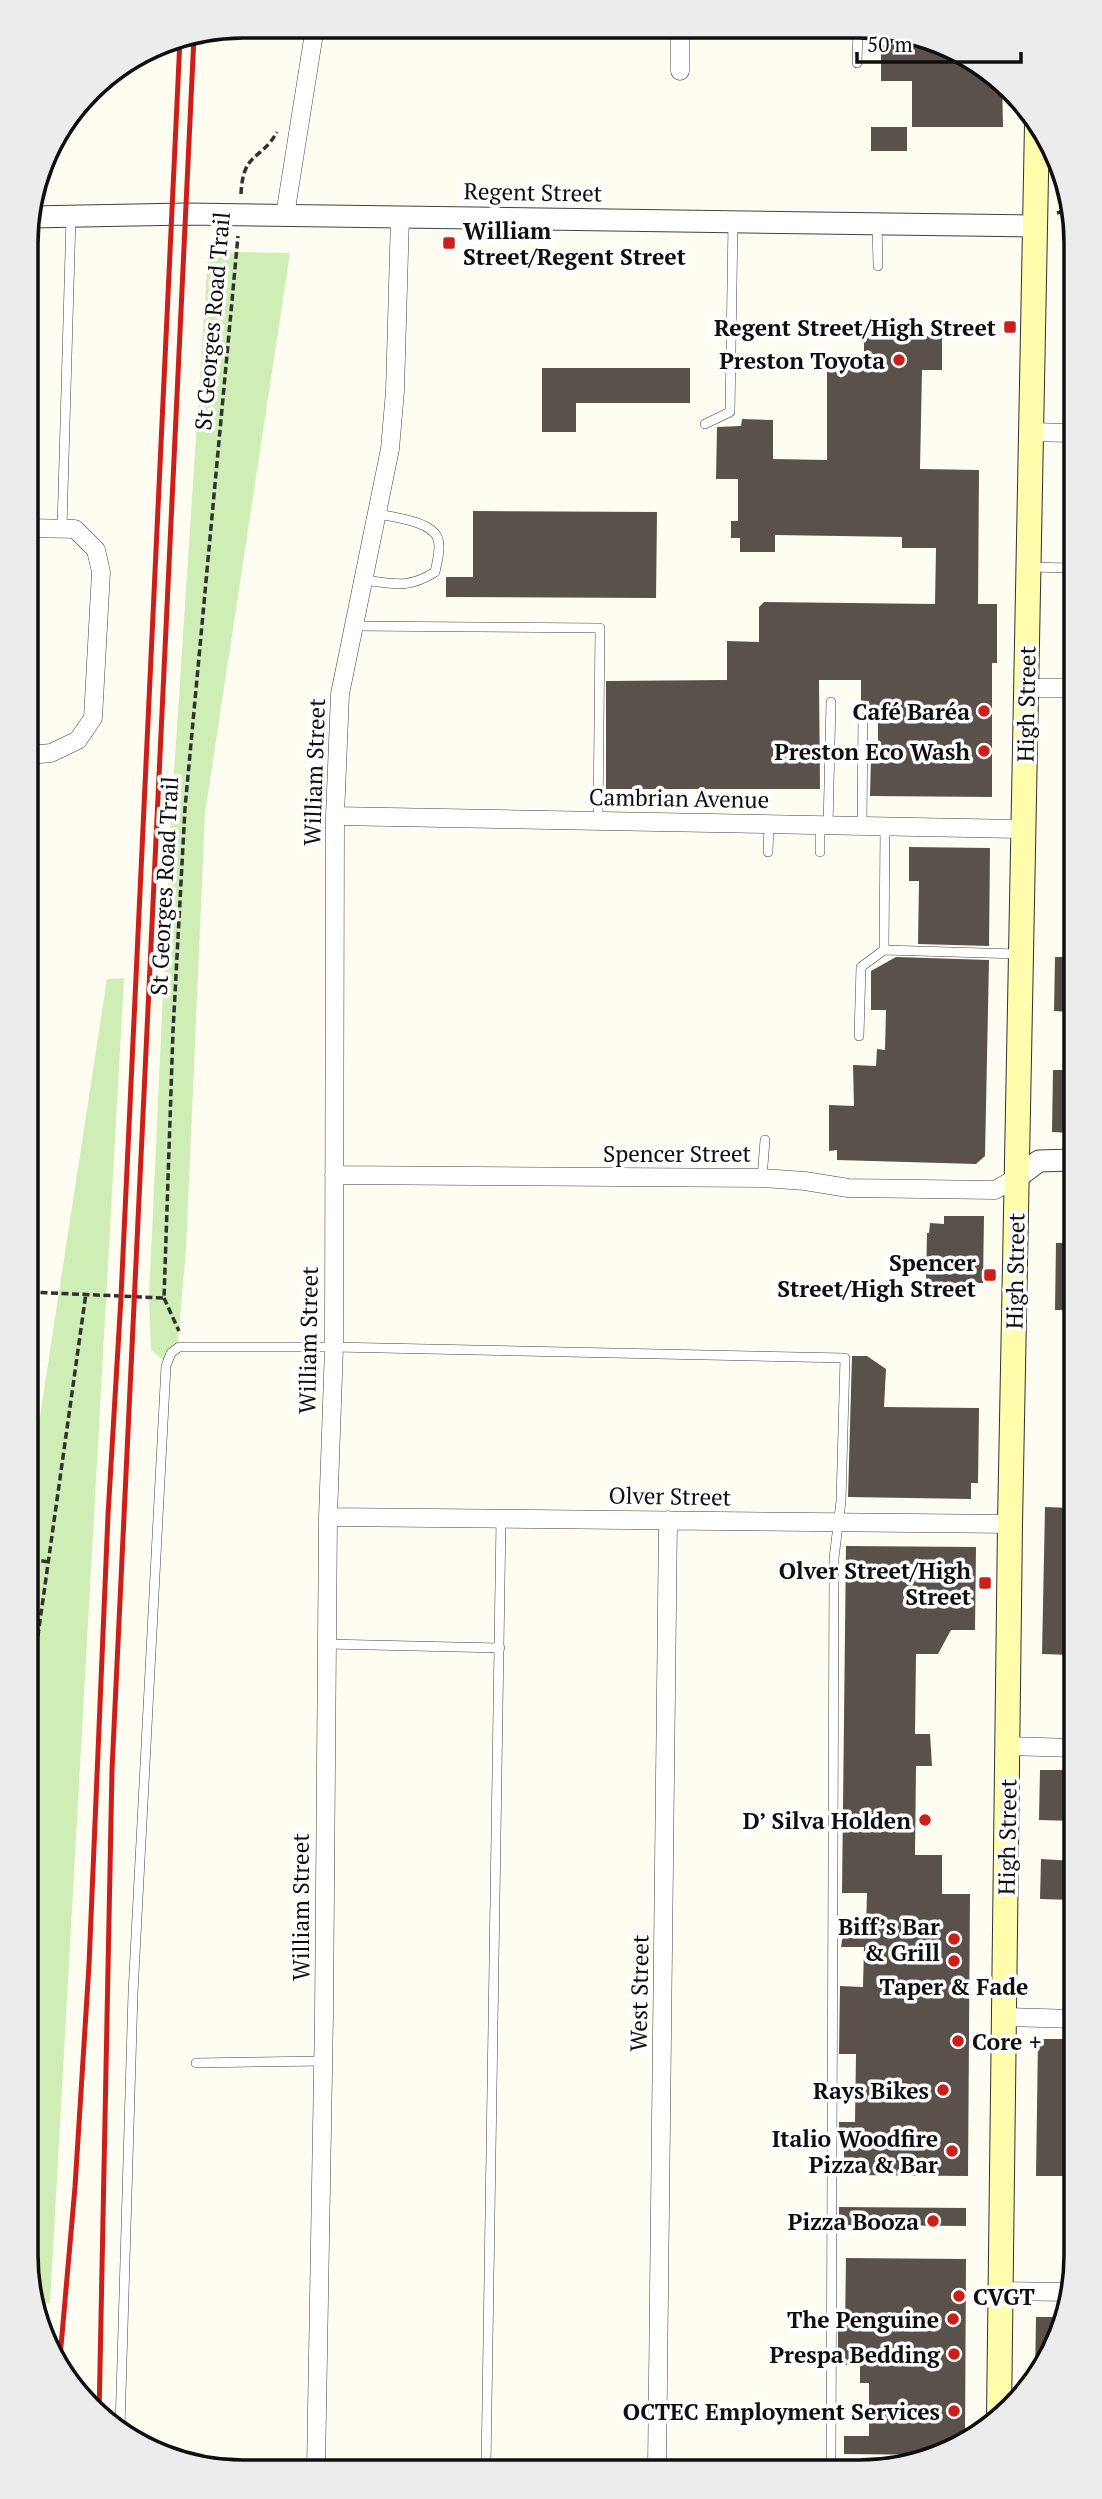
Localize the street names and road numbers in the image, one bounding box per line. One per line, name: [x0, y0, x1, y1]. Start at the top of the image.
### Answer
street label: Regent Street: [463, 175, 603, 209]
street label: St Georges Road Trail: [187, 210, 237, 432]
street label: High Street: [1009, 645, 1043, 762]
street label: William Street: [296, 697, 332, 846]
street label: St Georges Road Trail: [143, 776, 185, 996]
street label: Cambrian Avenue: [589, 781, 769, 815]
street label: Spencer Street: [603, 1138, 752, 1169]
street label: High Street: [998, 1212, 1032, 1329]
street label: William Street: [291, 1265, 325, 1414]
street label: Olver Street: [608, 1479, 732, 1513]
street label: High Street: [990, 1778, 1024, 1895]
street label: William Street: [285, 1833, 316, 1981]
street label: West Street: [622, 1934, 656, 2052]

